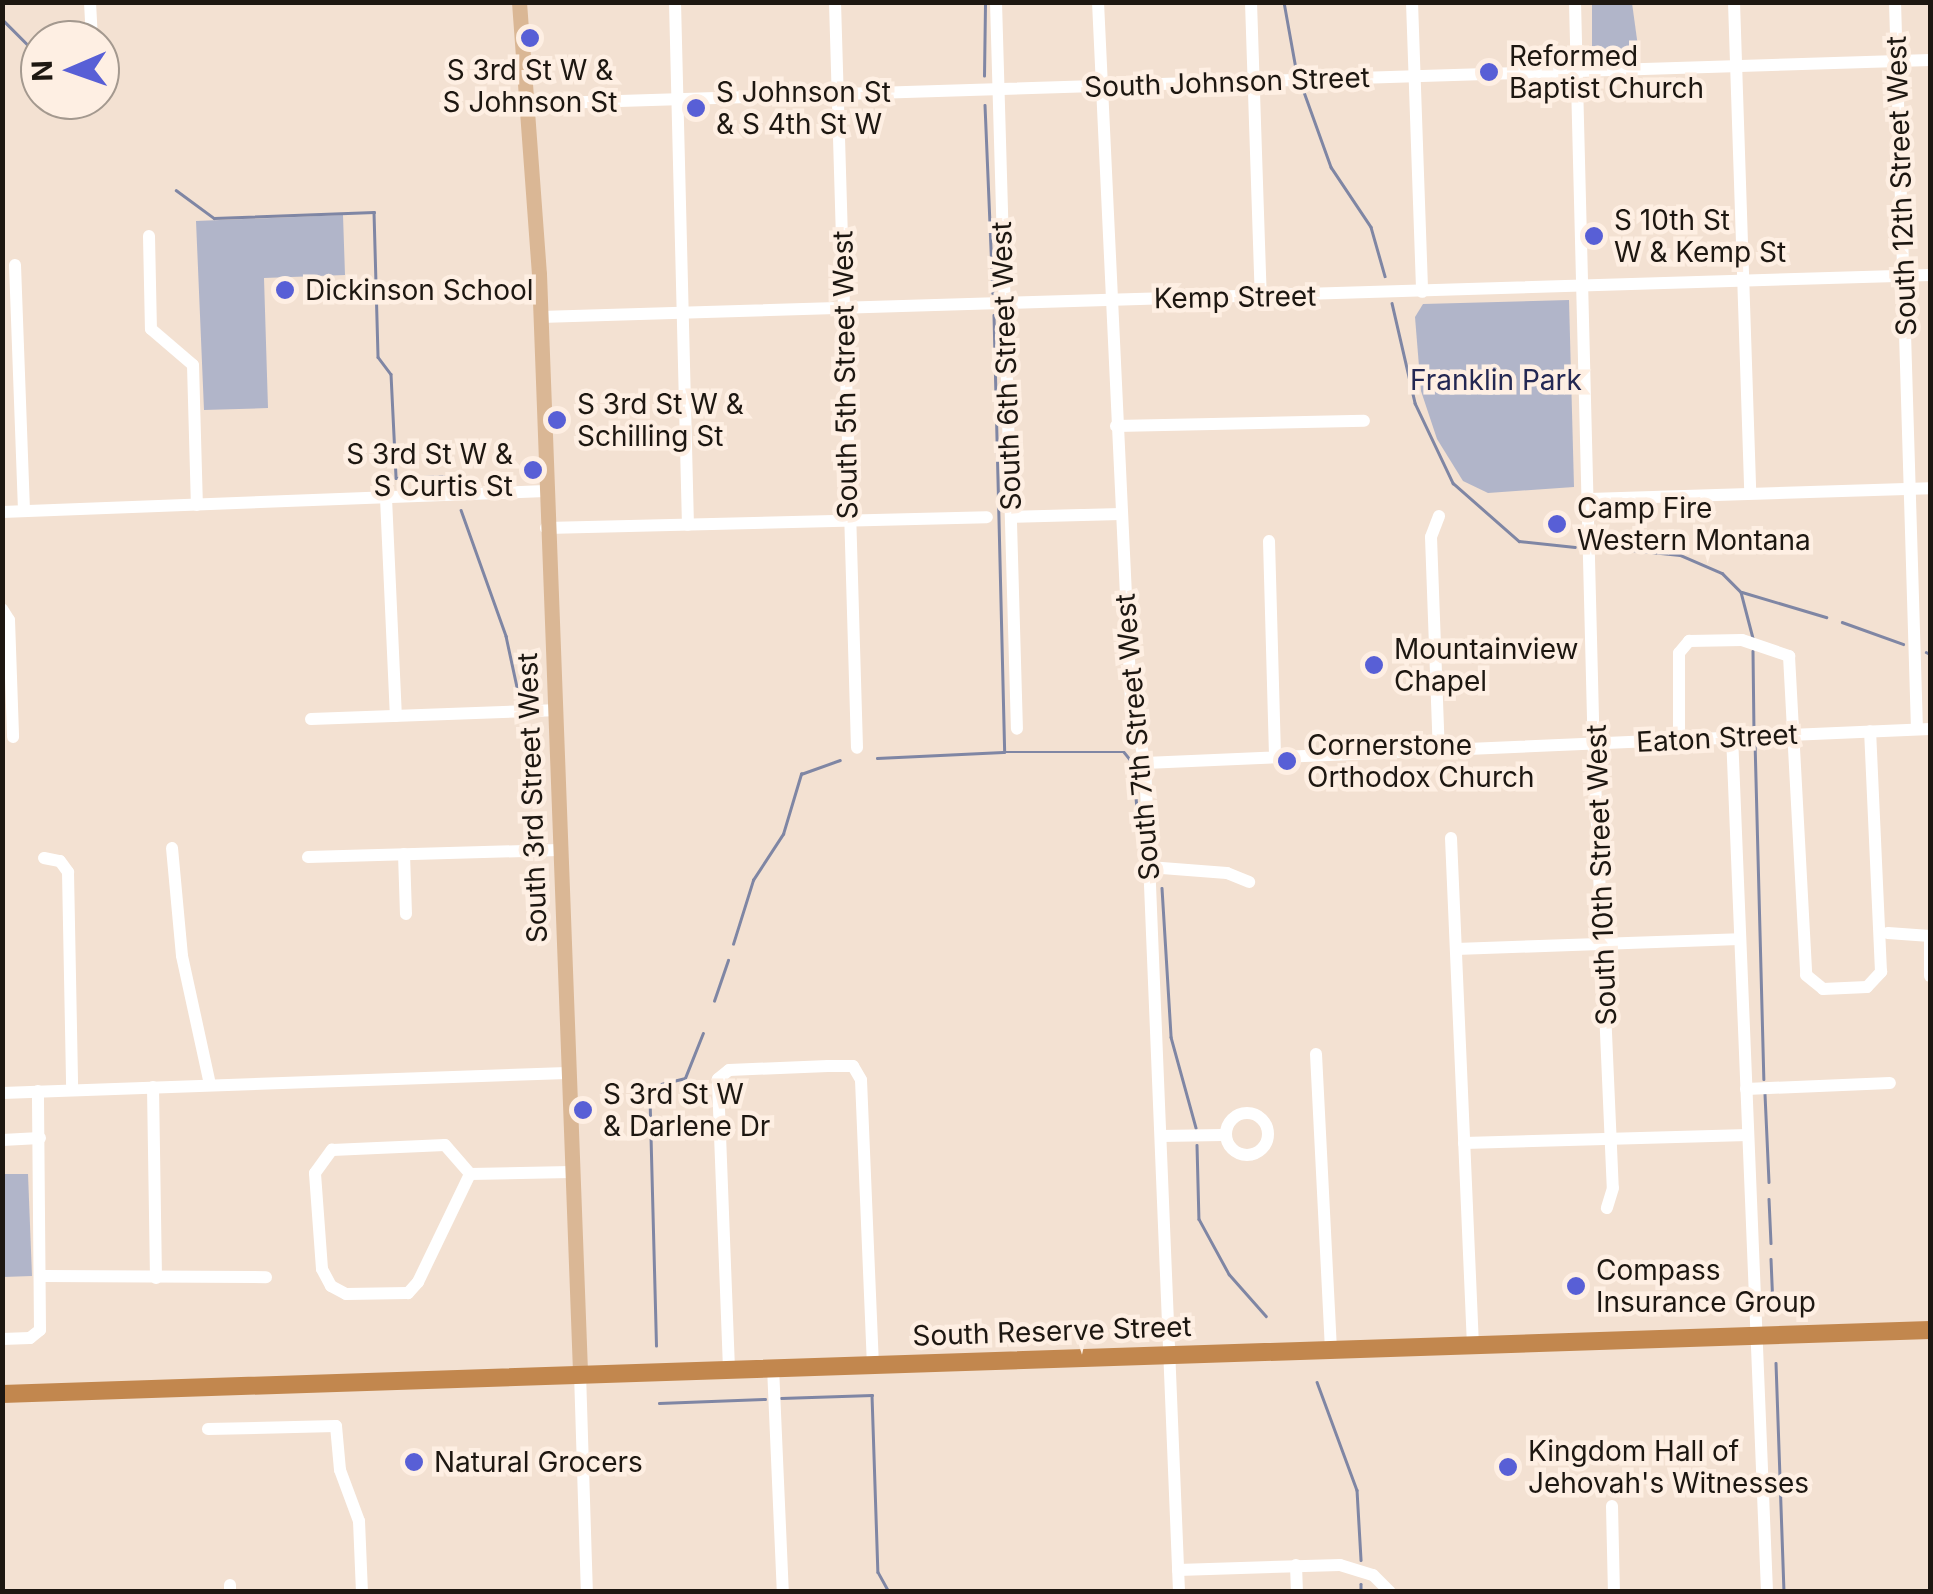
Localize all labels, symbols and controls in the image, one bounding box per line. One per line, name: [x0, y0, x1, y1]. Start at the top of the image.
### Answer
north arrow: [20, 20, 120, 120]
marker: S 3rd St W & S Johnson St: [519, 27, 541, 49]
street label: South 12th Street West: [1879, 35, 1923, 337]
place label: Reformed Baptist Church: [1509, 39, 1704, 105]
place label: S 3rd St W & S Johnson St: [443, 53, 617, 119]
text: N: [25, 60, 59, 82]
street label: South Johnson Street: [1084, 60, 1370, 104]
marker: Reformed Baptist Church: [1478, 61, 1500, 83]
place label: S Johnson St & S 4th St W: [716, 75, 891, 141]
marker: S Johnson St & S 4th St W: [685, 97, 707, 119]
place label: S 10th St W & Kemp St: [1614, 203, 1786, 269]
street label: South 6th Street West: [984, 221, 1028, 511]
marker: S 10th St W & Kemp St: [1583, 225, 1605, 247]
street label: South 5th Street West: [826, 230, 864, 520]
place label: Dickinson School: [305, 273, 534, 307]
marker: Dickinson School: [274, 279, 296, 301]
street label: Kemp Street: [1153, 279, 1317, 315]
park label: Franklin Park: [1410, 363, 1582, 397]
place label: S 3rd St W & Schilling St: [577, 387, 744, 453]
marker: S 3rd St W & Schilling St: [546, 409, 568, 431]
place label: S 3rd St W & S Curtis St: [346, 437, 513, 503]
marker: S 3rd St W & S Curtis St: [522, 459, 544, 481]
place label: Camp Fire Western Montana: [1577, 491, 1811, 557]
marker: Camp Fire Western Montana: [1546, 513, 1568, 535]
street label: South 7th Street West: [1108, 592, 1166, 882]
place label: Mountainview Chapel: [1394, 632, 1578, 698]
street label: South 3rd Street West: [510, 652, 554, 944]
marker: Mountainview Chapel: [1363, 654, 1385, 676]
street label: Eaton Street: [1635, 717, 1799, 759]
street label: South 10th Street West: [1579, 724, 1623, 1026]
place label: Cornerstone Orthodox Church: [1307, 728, 1535, 794]
marker: Cornerstone Orthodox Church: [1276, 750, 1298, 772]
place label: S 3rd St W & Darlene Dr: [603, 1077, 770, 1143]
marker: S 3rd St W & Darlene Dr: [572, 1099, 594, 1121]
place label: Compass Insurance Group: [1596, 1253, 1816, 1319]
marker: Compass Insurance Group: [1565, 1275, 1587, 1297]
street label: South Reserve Street: [912, 1309, 1192, 1353]
place label: Kingdom Hall of Jehovah's Witnesses: [1528, 1434, 1809, 1500]
place label: Natural Grocers: [434, 1445, 643, 1479]
marker: Natural Grocers: [403, 1451, 425, 1473]
marker: Kingdom Hall of Jehovah's Witnesses: [1497, 1456, 1519, 1478]

